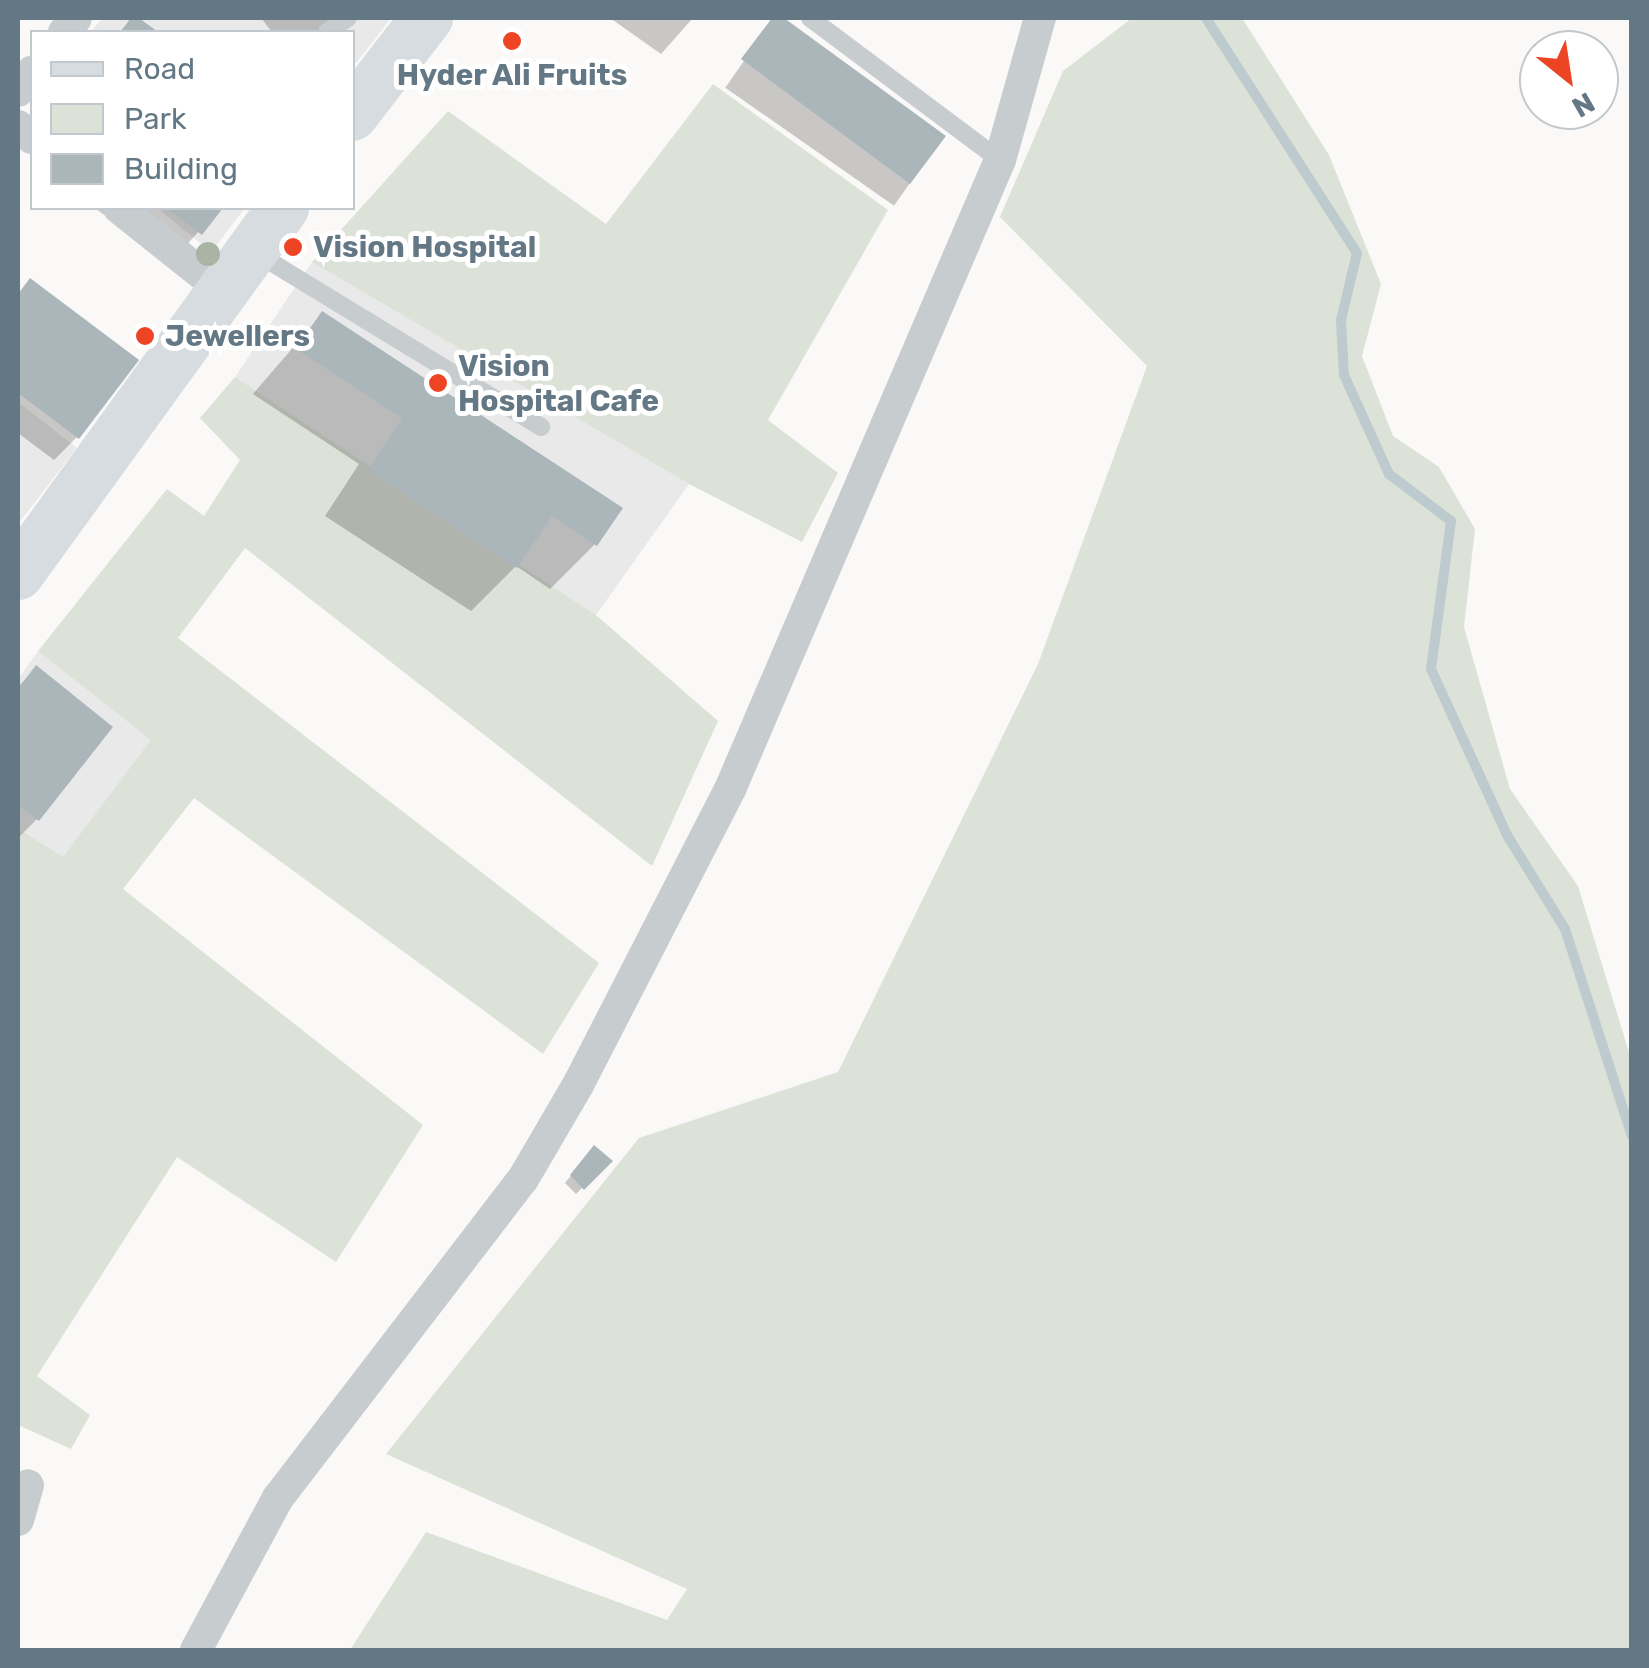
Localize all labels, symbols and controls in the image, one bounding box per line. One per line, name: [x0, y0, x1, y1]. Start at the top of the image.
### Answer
legend: [30, 30, 355, 210]
marker: Hyder Ali Fruits: [501, 30, 523, 52]
north arrow: [1519, 30, 1619, 130]
text: Road: [124, 51, 195, 87]
place label: Hyder Ali Fruits: [396, 57, 628, 93]
text: N: [1566, 85, 1600, 124]
text: Park: [124, 101, 186, 137]
text: Building: [124, 151, 238, 187]
place label: Vision Hospital: [313, 229, 536, 265]
marker: Vision Hospital: [282, 236, 304, 258]
place label: Jewellers: [165, 318, 310, 354]
marker: Jewellers: [134, 325, 156, 347]
place label: Vision Hospital Cafe: [458, 348, 659, 418]
marker: Vision Hospital Cafe: [427, 372, 449, 394]

